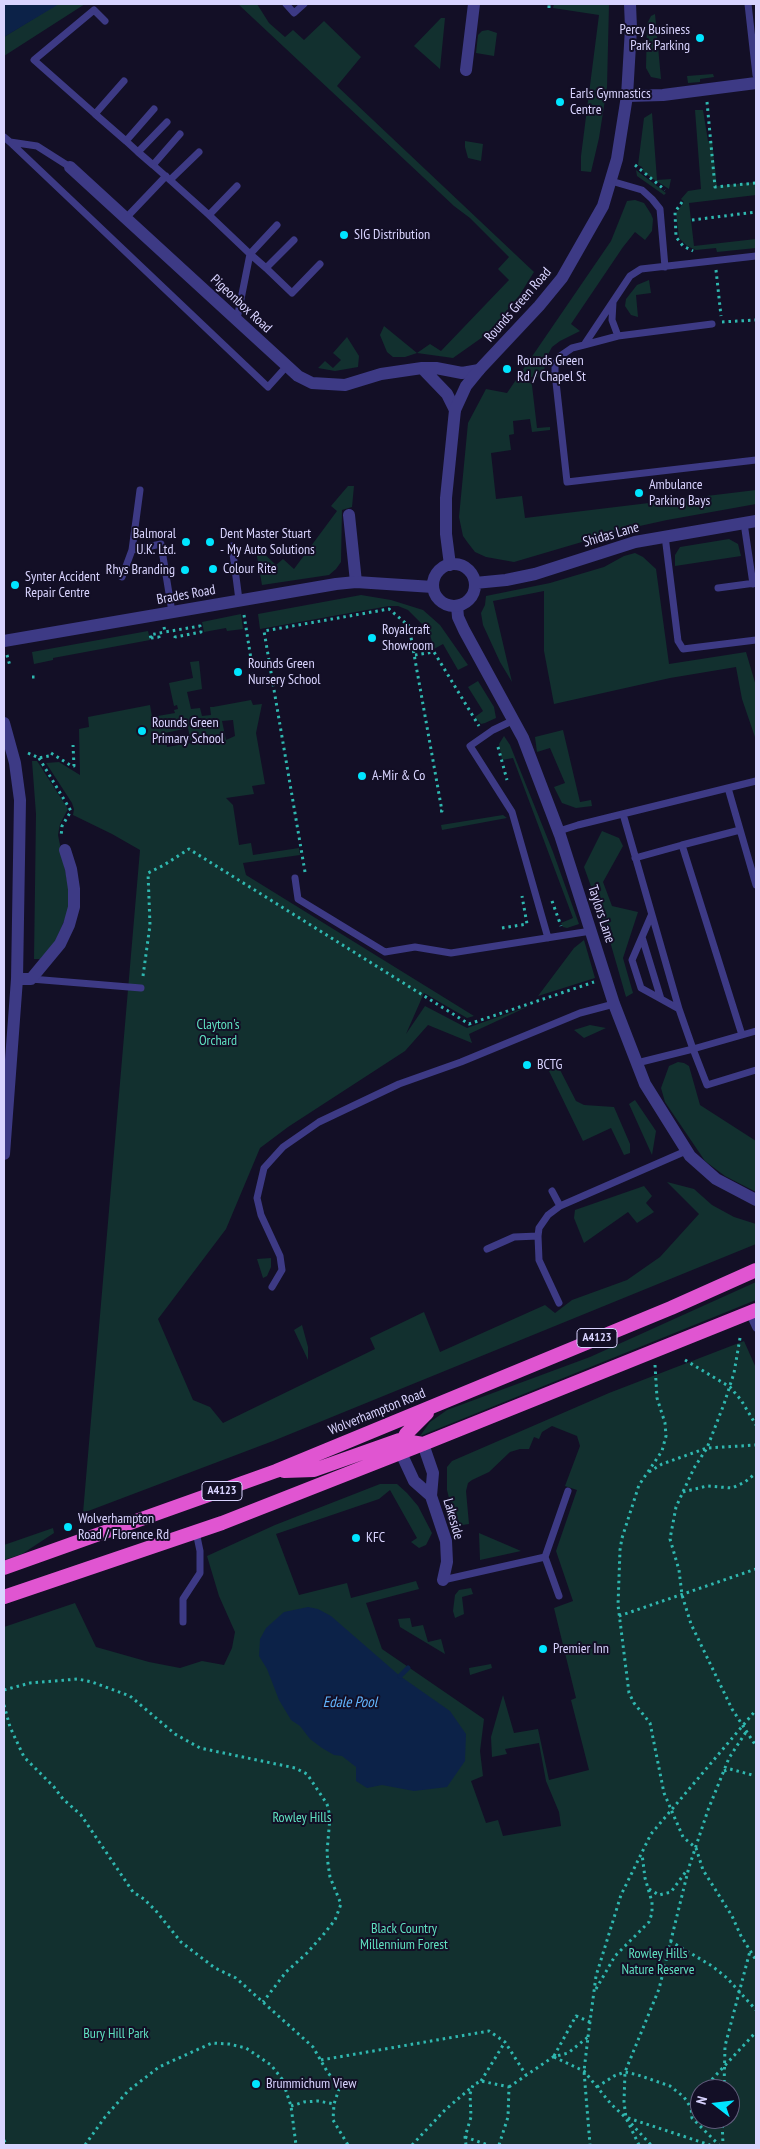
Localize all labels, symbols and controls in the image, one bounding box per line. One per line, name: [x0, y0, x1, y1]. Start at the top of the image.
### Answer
place label: Percy Business Park Parking: [620, 22, 690, 54]
marker: Percy Business Park Parking: [694, 32, 706, 44]
place label: Earls Gymnastics Centre: [570, 86, 651, 118]
marker: Earls Gymnastics Centre: [554, 96, 566, 108]
place label: SIG Distribution: [354, 227, 430, 243]
marker: SIG Distribution: [338, 229, 350, 241]
street label: Rounds Green Road: [481, 264, 555, 346]
street label: Pigeonbox Road: [207, 271, 275, 337]
place label: Rounds Green Rd / Chapel St: [517, 353, 586, 386]
marker: Rounds Green Rd / Chapel St: [501, 363, 513, 375]
place label: Ambulance Parking Bays: [649, 477, 710, 510]
marker: Ambulance Parking Bays: [633, 487, 645, 499]
street label: Shidas Lane: [581, 519, 641, 551]
place label: Balmoral U.K. Ltd.: [133, 526, 176, 558]
place label: Dent Master Stuart - My Auto Solutions: [220, 526, 315, 558]
marker: Balmoral U.K. Ltd.: [180, 536, 192, 548]
marker: Dent Master Stuart - My Auto Solutions: [204, 536, 216, 548]
place label: Colour Rite: [223, 561, 277, 577]
place label: Rhys Branding: [106, 562, 175, 578]
marker: Colour Rite: [207, 563, 219, 575]
marker: Rhys Branding: [179, 564, 191, 576]
place label: Synter Accident Repair Centre: [25, 569, 100, 602]
marker: Synter Accident Repair Centre: [9, 579, 21, 591]
street label: Brades Road: [155, 582, 217, 608]
place label: Royalcraft Showroom: [382, 622, 433, 654]
marker: Royalcraft Showroom: [366, 632, 378, 644]
place label: Rounds Green Nursery School: [248, 656, 321, 689]
marker: Rounds Green Nursery School: [232, 666, 244, 678]
place label: Rounds Green Primary School: [152, 715, 224, 748]
marker: Rounds Green Primary School: [136, 725, 148, 737]
place label: A-Mir & Co: [372, 768, 425, 784]
marker: A-Mir & Co: [356, 770, 368, 782]
street label: Taylors Lane: [584, 883, 618, 945]
park label: Clayton's Orchard: [196, 1017, 240, 1050]
place label: BCTG: [537, 1057, 562, 1073]
marker: BCTG: [521, 1059, 533, 1071]
road number: A4123: [577, 1329, 617, 1348]
street label: Wolverhampton Road: [326, 1385, 428, 1439]
road number: A4123: [202, 1482, 242, 1500]
street label: Lakeside: [439, 1497, 467, 1541]
place label: Wolverhampton Road / Florence Rd: [78, 1511, 169, 1544]
marker: Wolverhampton Road / Florence Rd: [62, 1521, 74, 1533]
place label: KFC: [366, 1530, 385, 1546]
marker: KFC: [350, 1532, 362, 1544]
place label: Premier Inn: [553, 1641, 609, 1657]
marker: Premier Inn: [537, 1643, 549, 1655]
water label: Edale Pool: [323, 1694, 377, 1712]
park label: Rowley Hills: [272, 1810, 332, 1826]
park label: Black Country Millennium Forest: [360, 1921, 448, 1954]
park label: Rowley Hills Nature Reserve: [621, 1946, 695, 1978]
park label: Bury Hill Park: [83, 2026, 149, 2042]
place label: Brummichum View: [266, 2076, 357, 2092]
marker: Brummichum View: [250, 2078, 262, 2090]
north arrow: [690, 2079, 740, 2129]
text: N: [692, 2094, 711, 2106]

